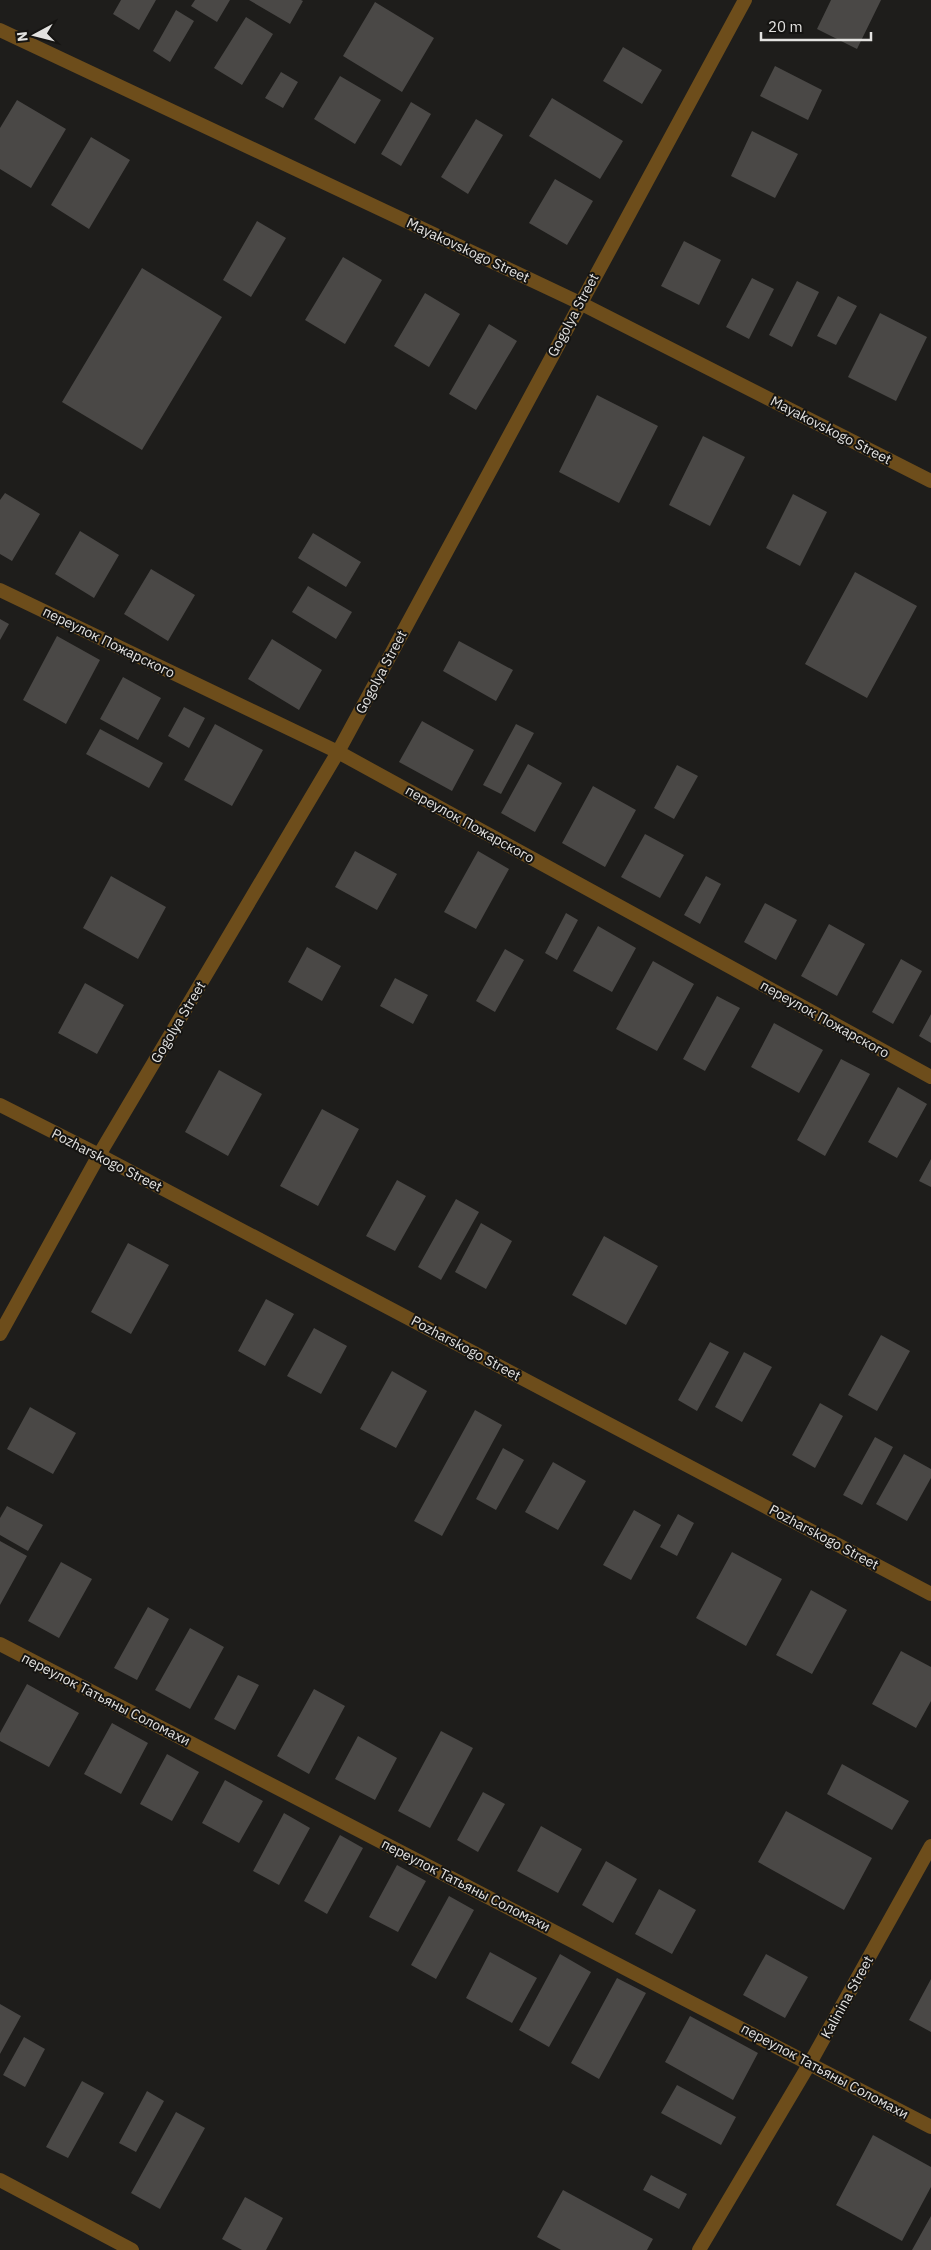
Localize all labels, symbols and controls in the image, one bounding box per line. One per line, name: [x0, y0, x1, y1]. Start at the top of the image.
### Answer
north arrow: [10, 10, 60, 60]
scale bar: [761, 10, 871, 42]
text: 20 m: [768, 17, 803, 36]
text: N: [13, 30, 32, 43]
street label: Mayakovskogo Street: [404, 214, 532, 286]
street label: Gogolya Street: [543, 270, 603, 360]
street label: Mayakovskogo Street: [767, 392, 895, 468]
street label: переулок Пожарского: [40, 602, 178, 682]
street label: Gogolya Street: [351, 627, 411, 717]
street label: переулок Пожарского: [402, 781, 538, 867]
street label: переулок Пожарского: [757, 976, 893, 1062]
street label: Gogolya Street: [147, 978, 210, 1066]
street label: Pozharskogo Street: [49, 1124, 165, 1196]
street label: Pozharskogo Street: [408, 1311, 524, 1385]
street label: Pozharskogo Street: [766, 1500, 882, 1574]
street label: переулок Татьяны Соломахи: [19, 1649, 193, 1749]
street label: переулок Татьяны Соломахи: [379, 1835, 553, 1935]
street label: Kalinina Street: [817, 1952, 877, 2042]
street label: переулок Татьяны Соломахи: [738, 2019, 912, 2123]

